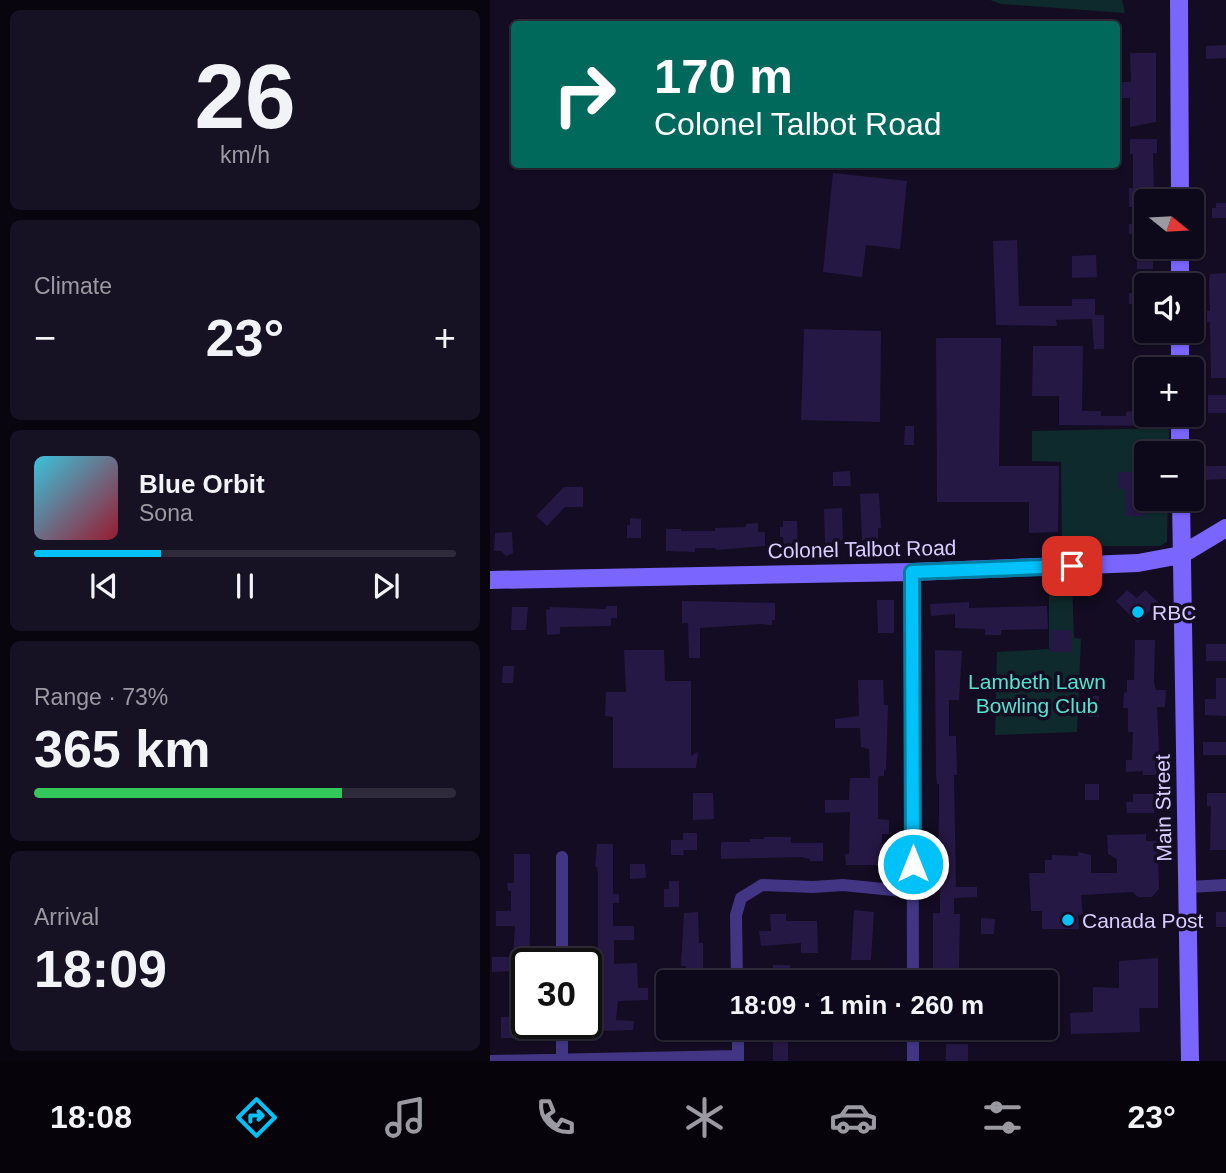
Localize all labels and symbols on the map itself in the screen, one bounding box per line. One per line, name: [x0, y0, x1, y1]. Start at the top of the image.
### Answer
north arrow: [1134, 189, 1204, 259]
street label: Colonel Talbot Road: [767, 536, 957, 562]
pin: [1042, 536, 1102, 596]
place label: RBC: [1152, 601, 1196, 624]
marker: RBC: [1130, 604, 1146, 620]
park label: Lambeth Lawn Bowling Club: [968, 670, 1106, 717]
street label: Main Street: [1151, 754, 1175, 862]
position arrow: [876, 827, 950, 901]
place label: Canada Post: [1082, 909, 1204, 932]
marker: Canada Post: [1060, 912, 1076, 928]
speed limit sign: 30: [511, 948, 602, 1039]

